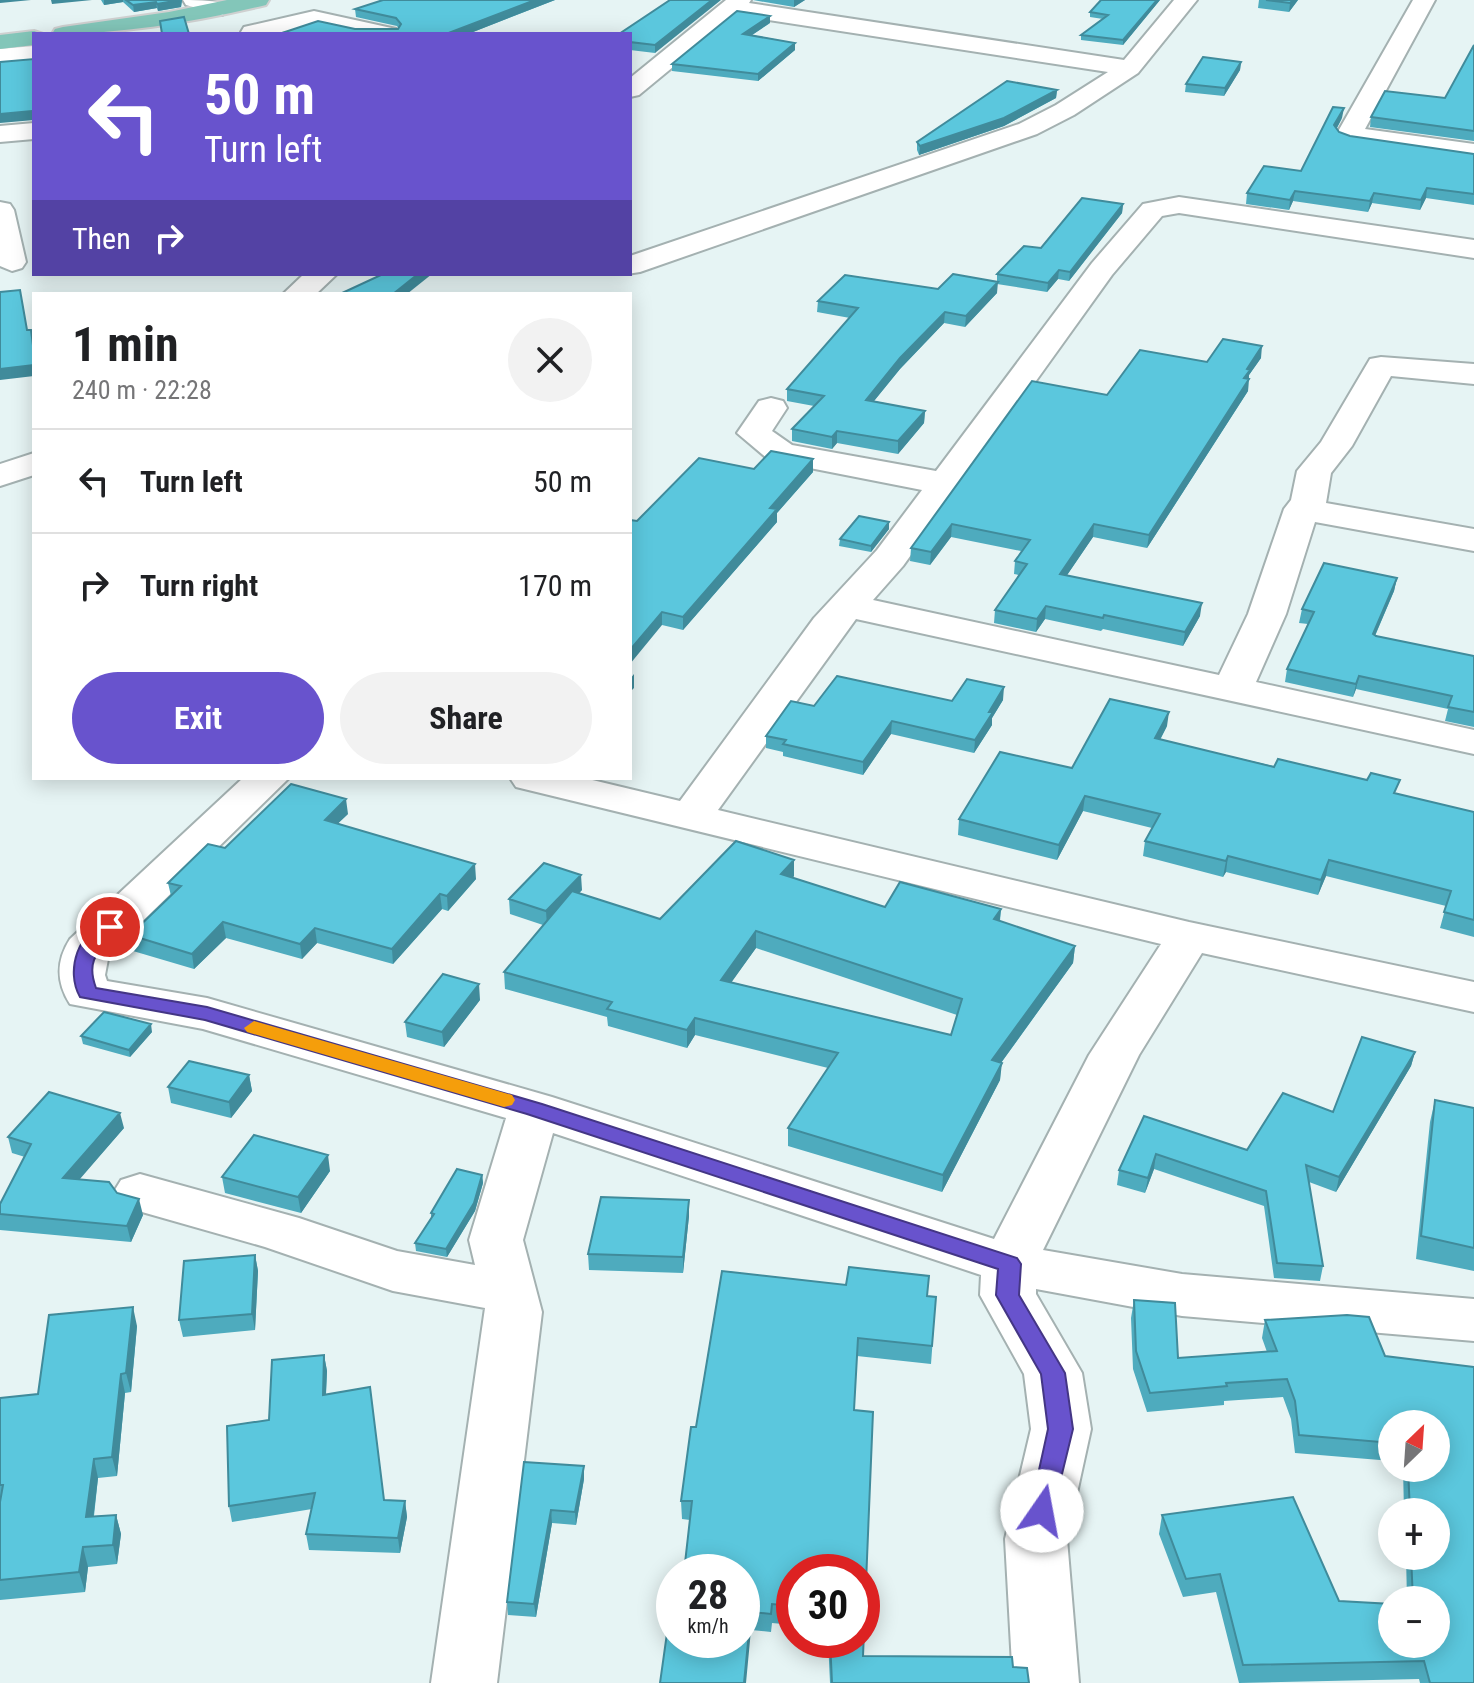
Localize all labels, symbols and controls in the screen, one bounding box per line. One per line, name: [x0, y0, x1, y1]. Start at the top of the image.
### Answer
text: 50 m: [204, 62, 315, 128]
icon: left: [72, 64, 176, 168]
text: Turn left: [204, 129, 322, 171]
icon: right: [147, 216, 191, 260]
text: Then: [72, 221, 131, 256]
text: 1 min: [72, 316, 179, 373]
button: close: [508, 318, 592, 402]
text: 240 m · 22:28: [72, 375, 212, 405]
icon: left: [72, 459, 116, 503]
text: Turn left: [140, 464, 243, 499]
text: 50 m: [533, 464, 592, 499]
icon: right: [72, 563, 116, 607]
text: Turn right: [140, 568, 258, 603]
text: 170 m: [518, 568, 592, 603]
button: Exit: [72, 672, 324, 764]
button: Share: [340, 672, 592, 764]
pin: [76, 893, 144, 961]
icon: arrive: [88, 905, 132, 949]
north arrow: [1378, 1410, 1450, 1482]
map controls: [1378, 1410, 1450, 1658]
position arrow: [1000, 1469, 1084, 1553]
button: +: [1378, 1498, 1450, 1570]
speed limit sign: 30: [776, 1554, 880, 1658]
text: 28: [688, 1572, 728, 1619]
button: −: [1378, 1586, 1450, 1658]
text: km/h: [687, 1614, 729, 1638]

